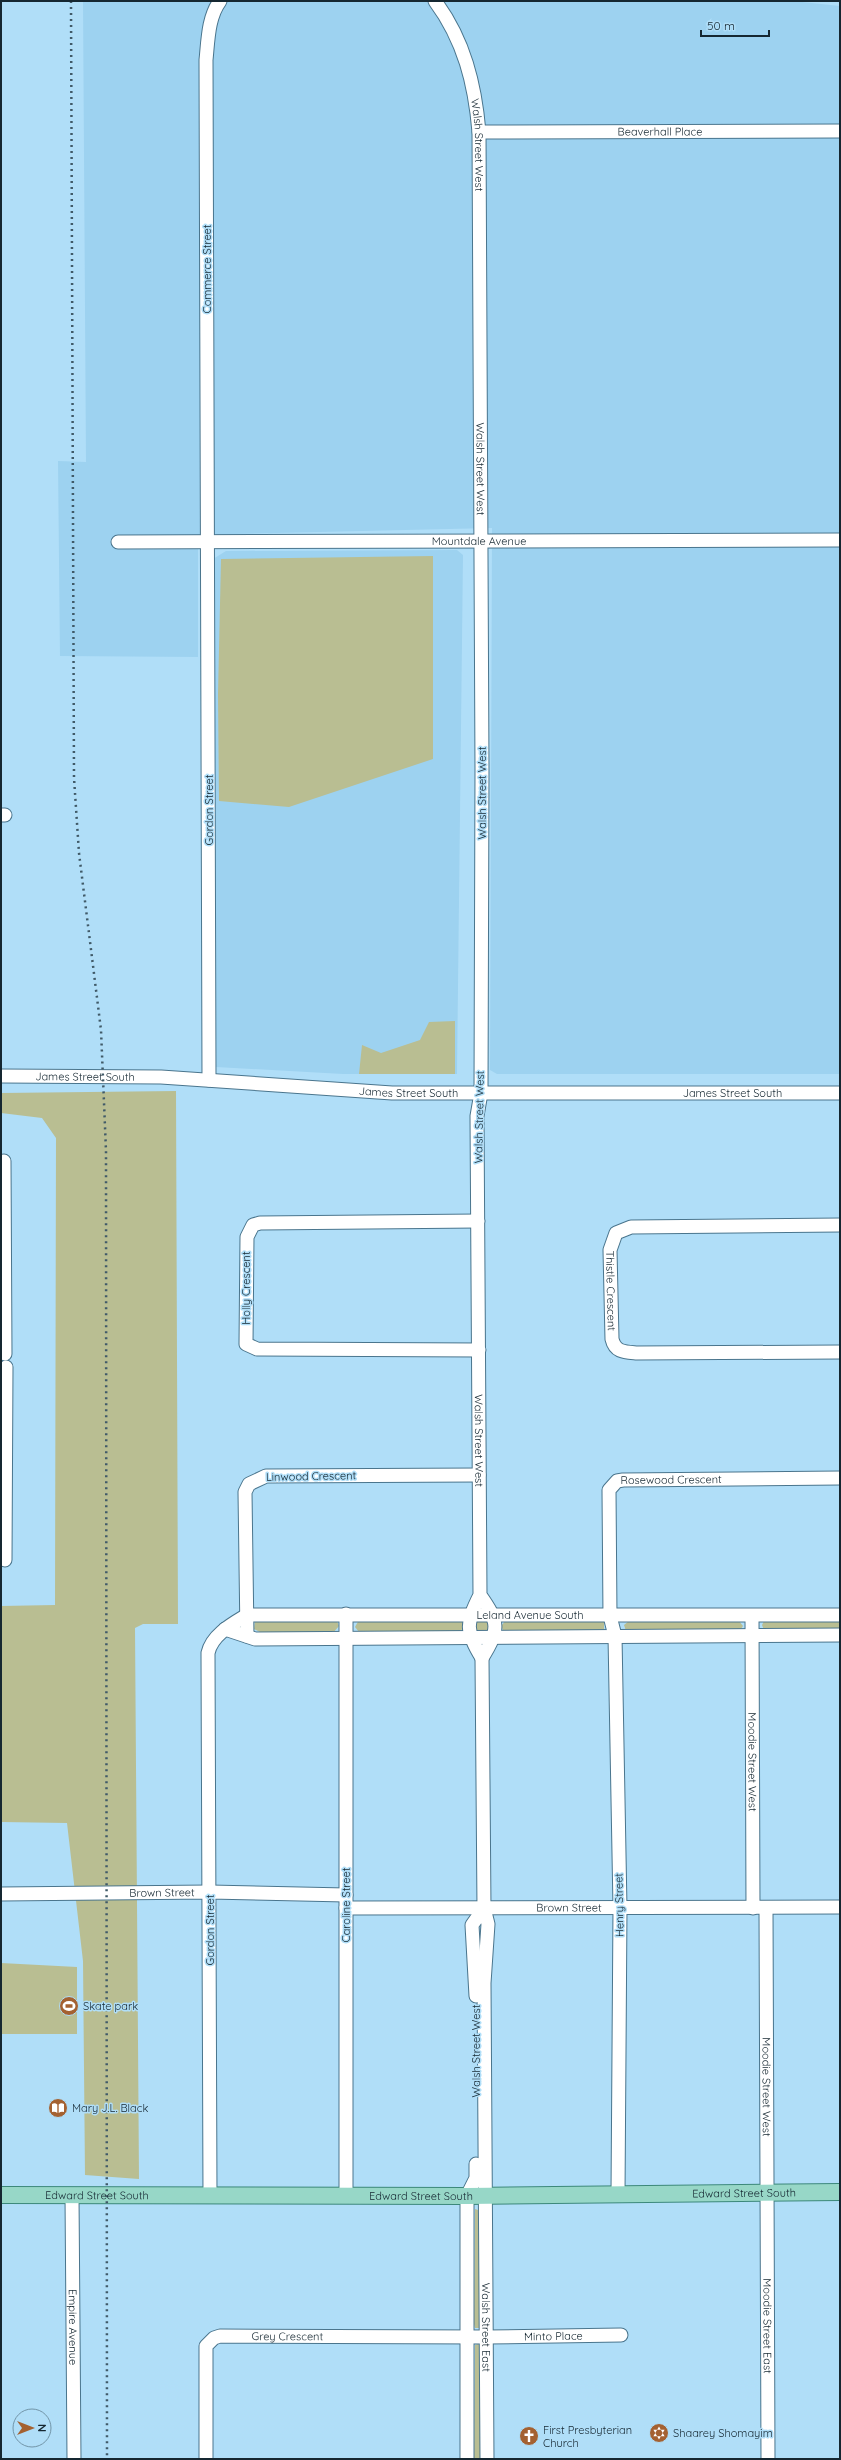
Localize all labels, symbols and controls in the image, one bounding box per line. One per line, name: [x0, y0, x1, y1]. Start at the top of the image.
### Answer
scale bar: [701, 12, 769, 38]
text: 50 m: [707, 18, 735, 33]
street label: Walsh Street West: [468, 98, 486, 192]
street label: Beaverhall Place: [618, 124, 702, 139]
street label: Commerce Street: [200, 224, 214, 314]
street label: Walsh Street West: [473, 422, 488, 516]
street label: Mountdale Avenue: [432, 534, 526, 548]
street label: Walsh Street West: [475, 746, 489, 839]
street label: Gordon Street: [202, 774, 216, 846]
street label: James Street South: [35, 1069, 135, 1084]
street label: Walsh Street West: [471, 1070, 487, 1163]
street label: James Street South: [358, 1084, 458, 1100]
street label: James Street South: [683, 1086, 782, 1100]
street label: Thistle Crescent: [603, 1250, 619, 1331]
street label: Holly Crescent: [239, 1251, 253, 1325]
street label: Walsh Street West: [472, 1394, 486, 1487]
street label: Linwood Crescent: [266, 1468, 357, 1484]
street label: Rosewood Crescent: [621, 1472, 722, 1487]
street label: Leland Avenue South: [476, 1608, 584, 1622]
street label: Moodie Street West: [745, 1712, 760, 1812]
street label: Caroline Street: [339, 1867, 353, 1943]
street label: Henry Street: [611, 1873, 627, 1937]
street label: Brown Street: [129, 1885, 195, 1900]
street label: Gordon Street: [203, 1894, 217, 1966]
street label: Brown Street: [536, 1900, 602, 1915]
sports icon: Skate park: [58, 1995, 80, 2017]
place label: Skate park: [83, 1999, 138, 2013]
street label: Walsh Street West: [469, 2004, 483, 2097]
street label: Moodie Street West: [759, 2037, 774, 2137]
library icon: Mary J.L. Black: [47, 2097, 69, 2119]
place label: Mary J.L. Black: [72, 2101, 148, 2115]
street label: Edward Street South: [692, 2185, 796, 2201]
street label: Edward Street South: [45, 2188, 149, 2202]
street label: Edward Street South: [369, 2189, 473, 2203]
street label: Moodie Street East: [760, 2278, 775, 2374]
street label: Walsh Street East: [479, 2283, 493, 2372]
street label: Empire Avenue: [66, 2289, 80, 2365]
street label: Grey Crescent: [251, 2329, 323, 2343]
street label: Minto Place: [524, 2329, 583, 2343]
north arrow: [12, 2408, 52, 2448]
synagogue icon: Shaarey Shomayim: [648, 2422, 670, 2444]
place label: First Presbyterian Church: [543, 2423, 632, 2450]
text: N: [35, 2424, 49, 2432]
church icon: First Presbyterian Church: [518, 2425, 540, 2447]
place label: Shaarey Shomayim: [673, 2426, 773, 2440]

